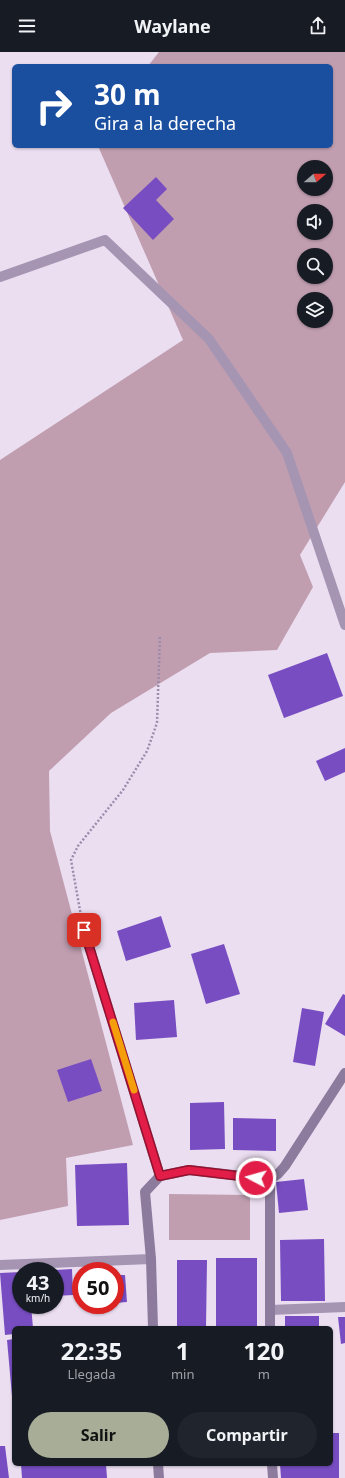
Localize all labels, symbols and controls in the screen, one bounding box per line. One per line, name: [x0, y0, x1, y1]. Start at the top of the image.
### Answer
text: Waylane: [134, 14, 211, 38]
icon: menu: [16, 15, 38, 37]
icon: share: [307, 15, 329, 37]
text: 30 m: [94, 75, 161, 113]
icon: right: [28, 80, 80, 132]
text: Gira a la derecha: [94, 111, 236, 135]
north arrow: [297, 160, 333, 196]
map controls: [297, 160, 333, 328]
button: sound: [297, 204, 333, 240]
button: search: [297, 248, 333, 284]
button: layers: [297, 292, 333, 328]
pin: [67, 913, 101, 947]
icon: arrive: [73, 919, 95, 941]
position arrow: [235, 1157, 277, 1199]
speed limit sign: 50: [72, 1262, 124, 1314]
text: 43: [27, 1269, 49, 1296]
text: km/h: [26, 1291, 50, 1305]
text: 22:35: [61, 1334, 122, 1367]
text: 1: [176, 1334, 190, 1367]
text: 120: [243, 1334, 284, 1367]
text: Llegada: [67, 1365, 116, 1383]
text: min: [171, 1365, 194, 1383]
text: m: [258, 1365, 270, 1383]
button: Salir: [28, 1412, 169, 1458]
button: Compartir: [177, 1412, 317, 1458]

